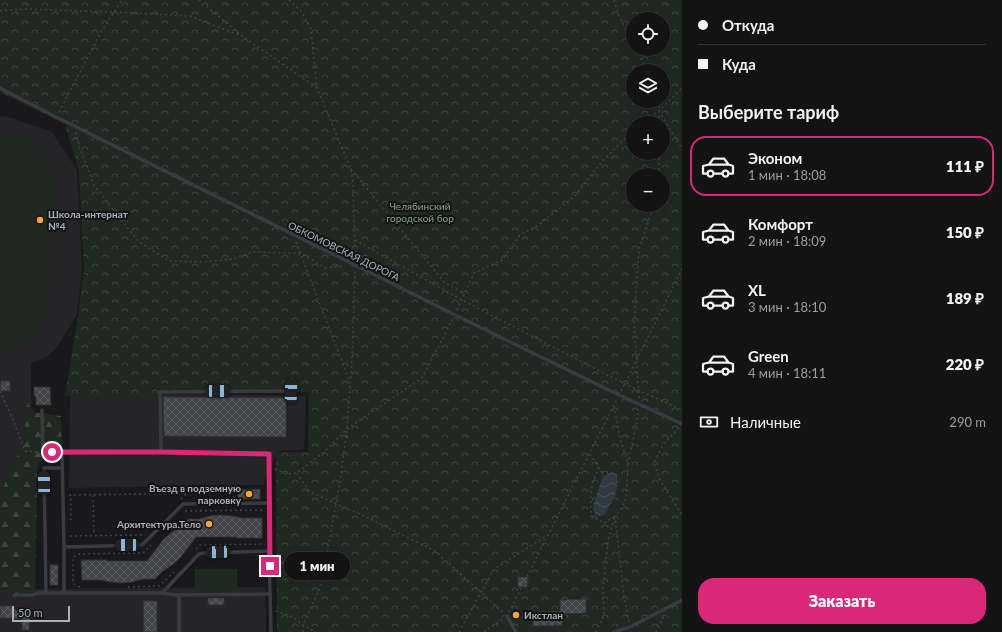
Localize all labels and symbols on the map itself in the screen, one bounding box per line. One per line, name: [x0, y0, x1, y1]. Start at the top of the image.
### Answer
park label: Челябинский городской бор: [386, 200, 454, 224]
place label: Школа-интернат №4: [48, 208, 129, 232]
marker: Школа-интернат №4: [35, 215, 45, 225]
street label: ОБКОМОВСКАЯ ДОРОГА: [286, 219, 402, 283]
car: [285, 379, 297, 403]
car: [206, 385, 230, 397]
route start: [43, 443, 61, 461]
car: [38, 471, 50, 495]
place label: Въезд в подземную парковку: [149, 482, 242, 506]
marker: Въезд в подземную парковку: [244, 489, 254, 499]
place label: Архитектура.Тело: [116, 518, 201, 530]
marker: Архитектура.Тело: [204, 519, 214, 529]
car: [115, 539, 139, 551]
car: [206, 546, 230, 558]
callout: 1 мин: [284, 552, 350, 580]
route end: [261, 557, 279, 575]
scale bar: [12, 604, 70, 623]
place label: Икстлан: [524, 609, 563, 621]
marker: Икстлан: [511, 610, 521, 620]

